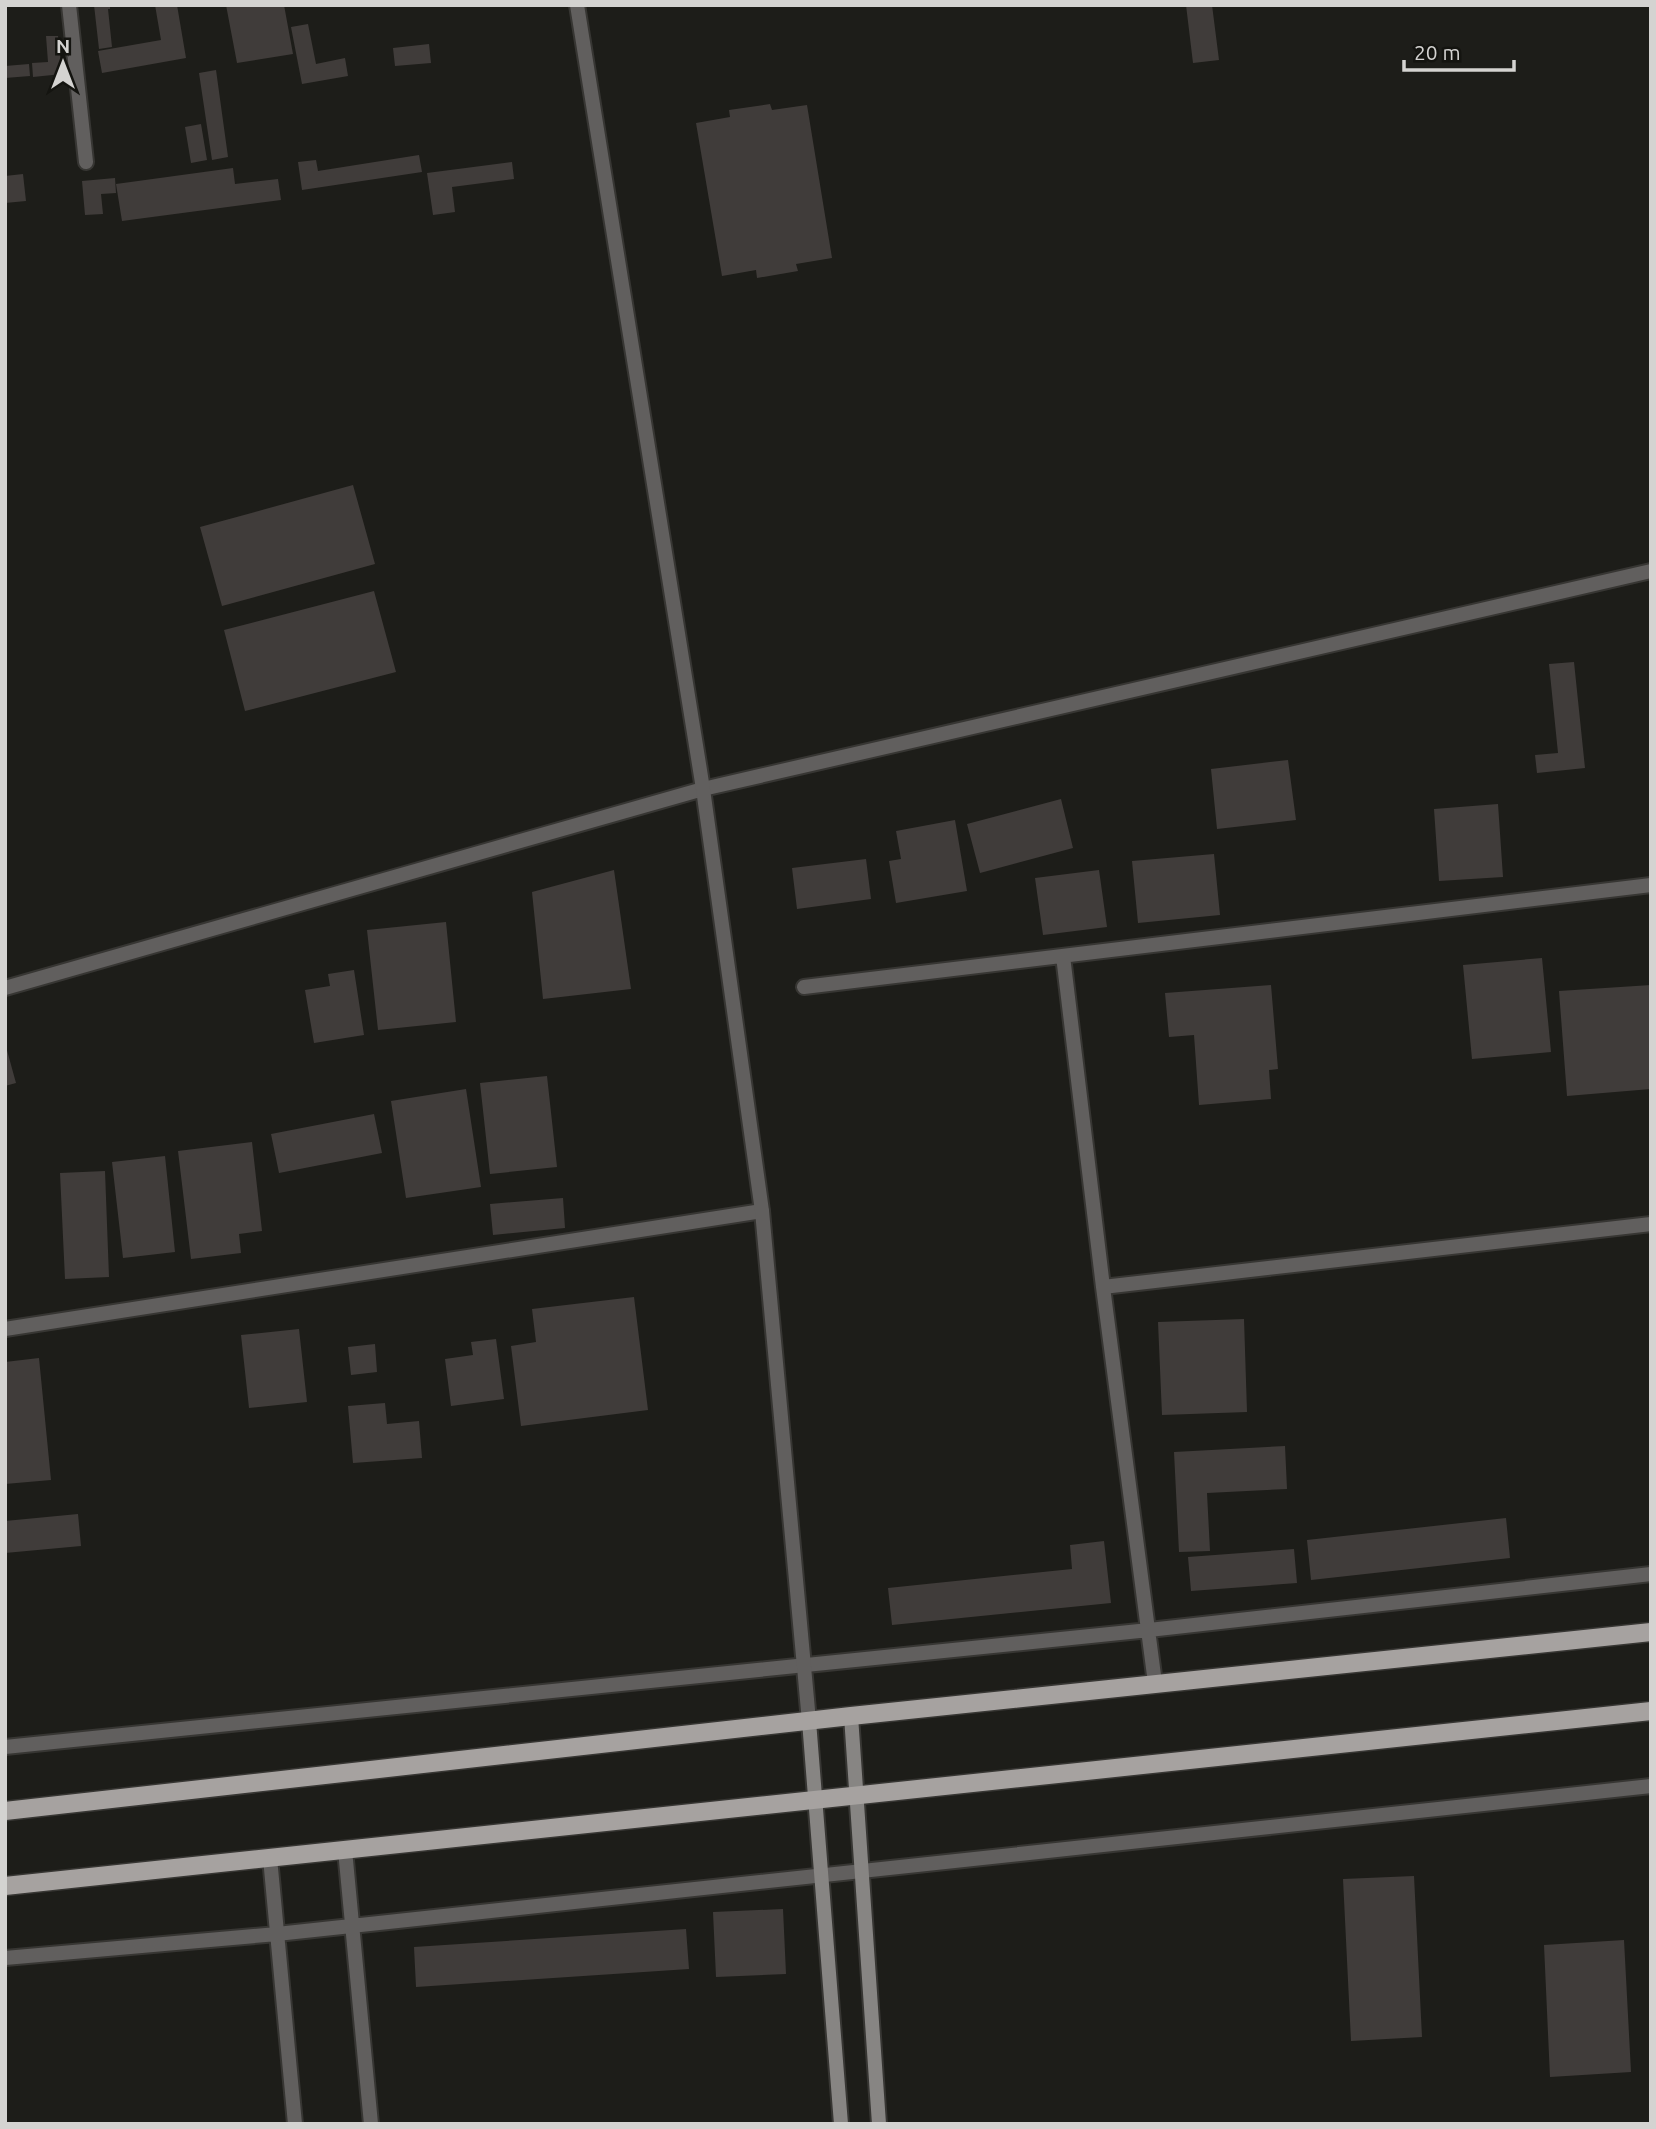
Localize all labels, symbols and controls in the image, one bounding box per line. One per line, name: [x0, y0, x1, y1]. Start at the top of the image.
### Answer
north arrow: [28, 28, 98, 98]
scale bar: [1404, 28, 1514, 72]
text: N: [56, 35, 70, 57]
text: 20 m: [1414, 40, 1461, 64]

